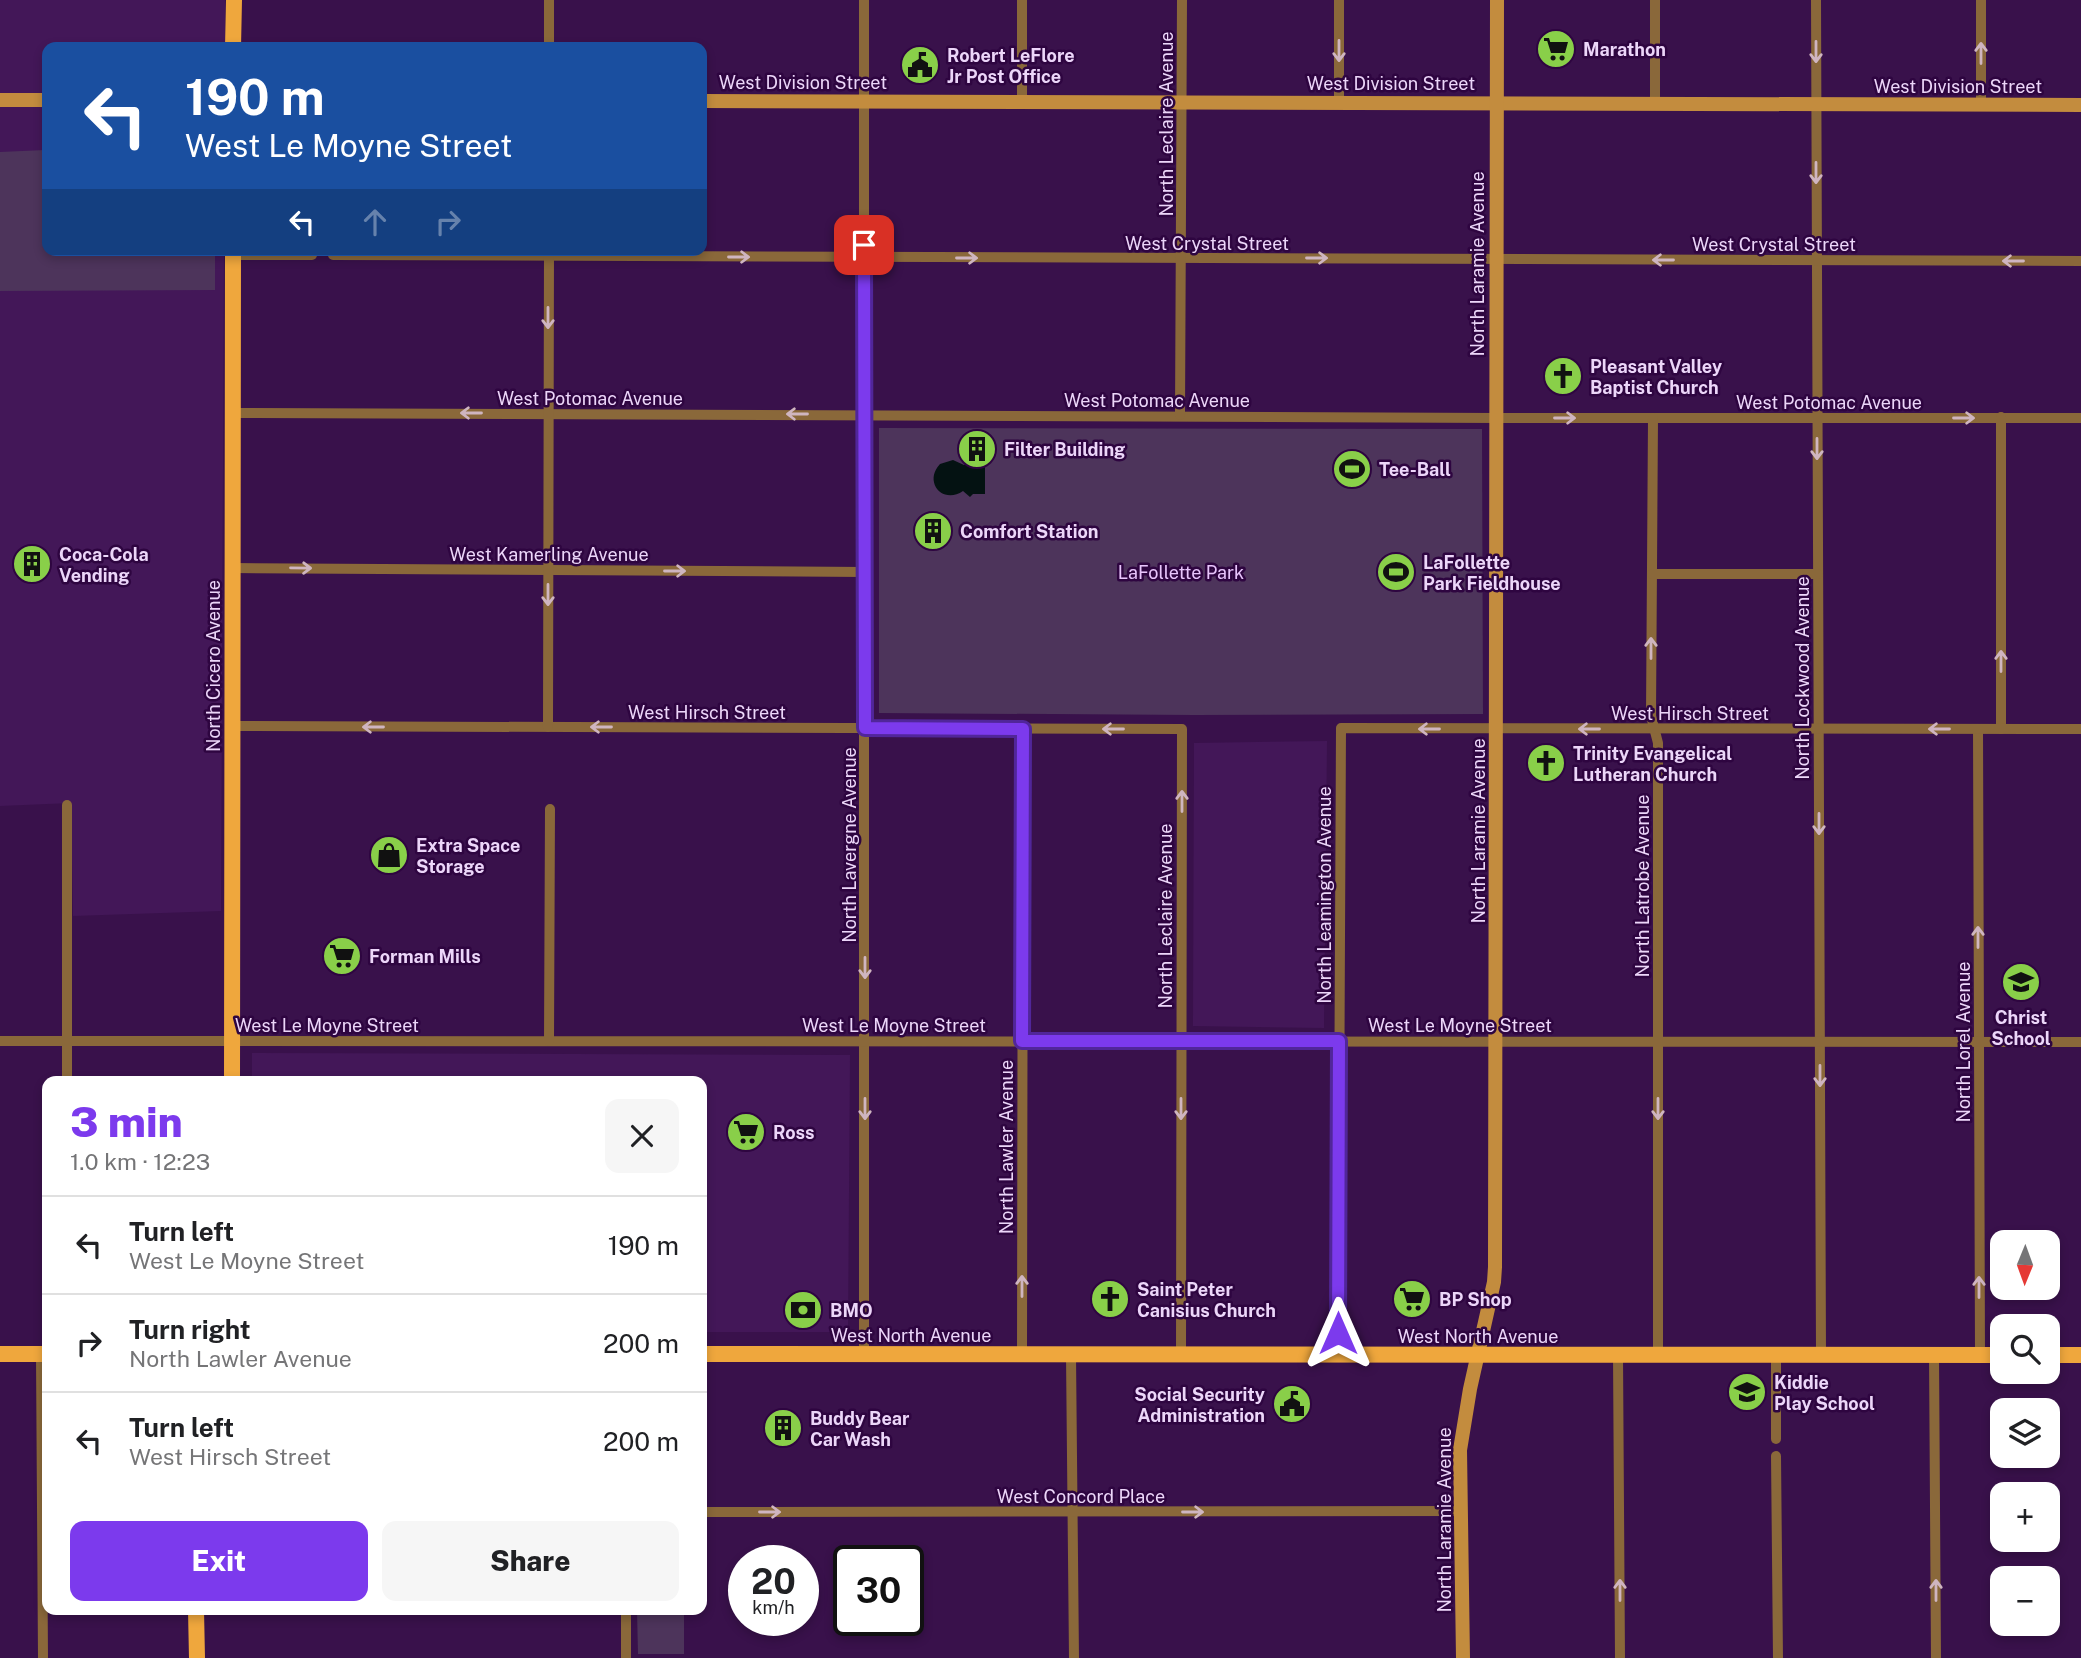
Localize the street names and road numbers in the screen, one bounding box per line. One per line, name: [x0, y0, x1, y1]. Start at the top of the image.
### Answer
street label: North Leclaire Avenue: [1156, 31, 1177, 217]
street label: West Division Street: [719, 72, 887, 93]
street label: West Division Street: [1307, 73, 1475, 94]
street label: West Division Street: [1874, 76, 2042, 97]
street label: North Laramie Avenue: [1467, 171, 1488, 357]
street label: West Crystal Street: [1125, 233, 1289, 254]
street label: West Crystal Street: [1692, 234, 1856, 255]
street label: West Potomac Avenue: [497, 388, 683, 409]
street label: West Potomac Avenue: [1064, 390, 1250, 411]
street label: West Potomac Avenue: [1736, 392, 1922, 413]
street label: West Kamerling Avenue: [449, 544, 649, 565]
street label: North Lockwood Avenue: [1792, 576, 1813, 780]
street label: North Cicero Avenue: [203, 580, 224, 752]
street label: West Hirsch Street: [628, 702, 786, 723]
street label: West Hirsch Street: [1611, 703, 1769, 724]
street label: North Laramie Avenue: [1468, 738, 1489, 924]
street label: North Lavergne Avenue: [839, 747, 860, 943]
street label: North Leamington Avenue: [1314, 786, 1335, 1004]
street label: North Latrobe Avenue: [1632, 795, 1653, 977]
street label: North Leclaire Avenue: [1155, 823, 1176, 1009]
street label: North Lorel Avenue: [1953, 961, 1974, 1123]
street label: West Le Moyne Street: [235, 1015, 419, 1036]
street label: West Le Moyne Street: [802, 1015, 986, 1036]
street label: West Le Moyne Street: [1368, 1015, 1552, 1036]
street label: North Lawler Avenue: [996, 1060, 1017, 1234]
street label: West North Avenue: [831, 1325, 991, 1346]
street label: West North Avenue: [1398, 1326, 1558, 1347]
street label: North Laramie Avenue: [1434, 1427, 1455, 1613]
street label: West Concord Place: [997, 1486, 1165, 1507]

